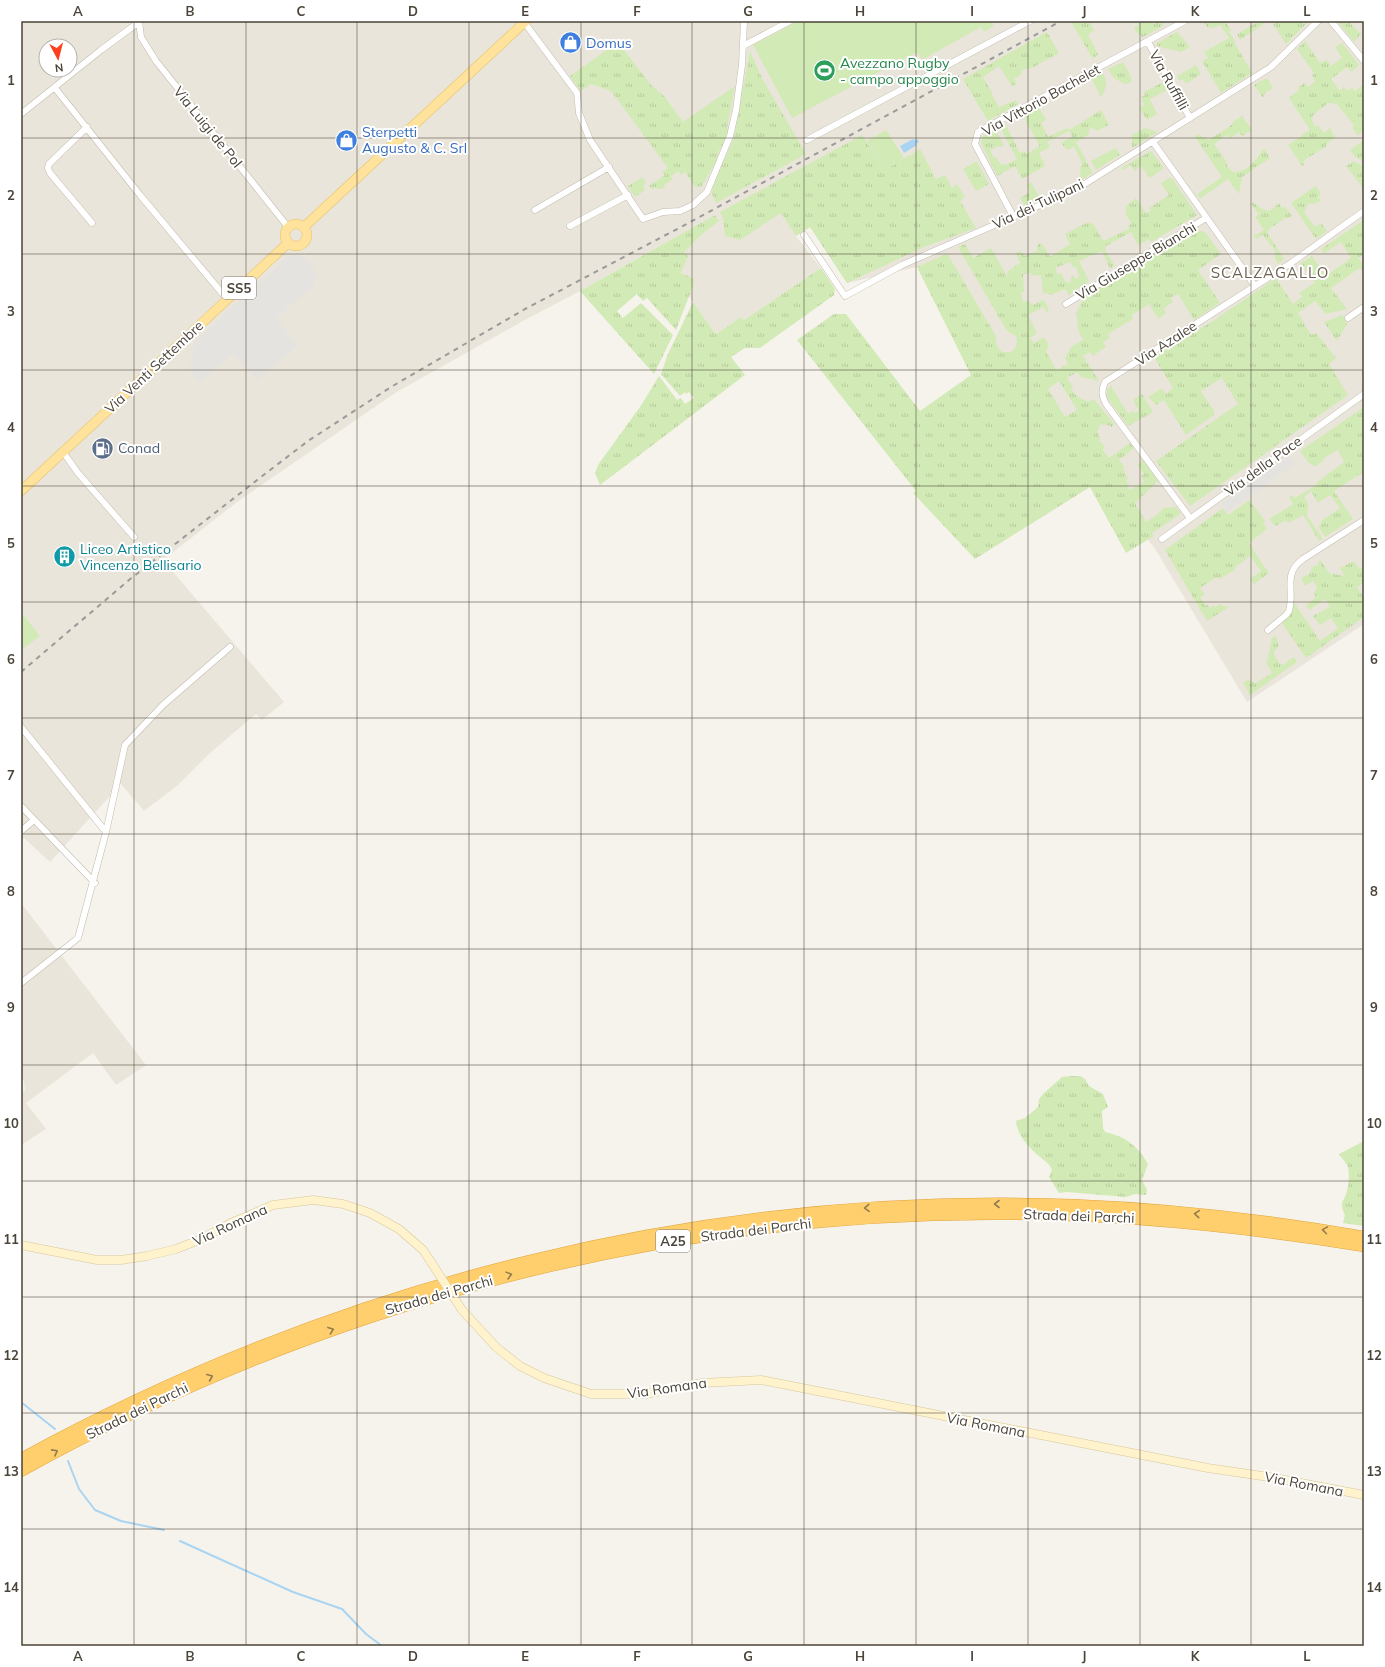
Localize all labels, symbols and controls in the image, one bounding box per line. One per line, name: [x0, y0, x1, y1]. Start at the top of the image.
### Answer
text: A: [73, 3, 83, 19]
text: B: [186, 3, 195, 19]
text: C: [297, 3, 306, 19]
text: D: [408, 3, 418, 19]
text: E: [521, 3, 529, 19]
text: F: [633, 3, 641, 19]
text: G: [743, 3, 753, 19]
text: H: [855, 3, 865, 19]
text: I: [970, 3, 974, 19]
text: J: [1082, 3, 1086, 19]
text: K: [1191, 3, 1201, 19]
text: L: [1303, 3, 1311, 19]
shop icon: Domus: [557, 30, 583, 56]
place label: Domus: [586, 34, 632, 52]
north arrow: [38, 38, 78, 78]
street label: Via Ruffilli: [1145, 47, 1193, 113]
place label: Avezzano Rugby - campo appoggio: [840, 54, 959, 88]
sports icon: Avezzano Rugby - campo appoggio: [811, 58, 837, 84]
text: N: [54, 60, 64, 75]
street label: Via Vittorio Bachelet: [979, 60, 1103, 140]
text: 1: [7, 72, 15, 88]
text: 1: [1370, 72, 1378, 88]
street label: Via Luigi de Pol: [170, 83, 246, 171]
place label: Sterpetti Augusto & C. Srl: [362, 123, 467, 157]
shop icon: Sterpetti Augusto & C. Srl: [334, 127, 360, 153]
street label: Via dei Tulipani: [989, 175, 1087, 233]
text: 2: [7, 187, 15, 203]
text: 2: [1370, 187, 1378, 203]
street label: Via Giuseppe Bianchi: [1072, 218, 1200, 304]
district label: SCALZAGALLO: [1211, 263, 1329, 282]
road number: SS5: [222, 277, 256, 299]
text: 3: [7, 303, 15, 319]
text: 3: [1370, 303, 1378, 319]
street label: Via Azalee: [1132, 316, 1200, 370]
street label: Via Venti Settembre: [101, 317, 207, 417]
text: 4: [7, 419, 15, 435]
text: 4: [1370, 419, 1378, 435]
street label: Via della Pace: [1221, 432, 1305, 500]
fuel station icon: Conad: [89, 435, 115, 461]
place label: Conad: [118, 439, 160, 457]
text: 5: [7, 535, 15, 551]
text: 5: [1370, 535, 1378, 551]
place label: Liceo Artistico Vincenzo Bellisario: [80, 540, 202, 574]
building icon: Liceo Artistico Vincenzo Bellisario: [51, 544, 77, 570]
text: 6: [7, 651, 15, 667]
text: 6: [1370, 651, 1378, 667]
text: 7: [7, 767, 15, 783]
text: 7: [1370, 767, 1378, 783]
text: 8: [7, 883, 15, 899]
text: 8: [1370, 883, 1378, 899]
text: 9: [7, 999, 15, 1015]
text: 9: [1370, 999, 1378, 1015]
text: 10: [3, 1115, 19, 1131]
text: 10: [1366, 1115, 1382, 1131]
street label: Via Romana: [190, 1200, 270, 1250]
one-way arrow: [994, 1200, 1000, 1208]
one-way arrow: [864, 1204, 870, 1213]
street label: Strada dei Parchi: [1023, 1205, 1135, 1227]
one-way arrow: [1194, 1210, 1200, 1219]
street label: Strada dei Parchi: [700, 1214, 812, 1246]
one-way arrow: [1322, 1226, 1329, 1235]
road number: A25: [656, 1230, 690, 1252]
text: 11: [3, 1231, 19, 1247]
text: 11: [1366, 1231, 1382, 1247]
street label: Strada dei Parchi: [383, 1271, 495, 1319]
one-way arrow: [505, 1271, 512, 1280]
one-way arrow: [328, 1326, 335, 1334]
text: 12: [3, 1347, 19, 1363]
text: 12: [1366, 1347, 1382, 1363]
one-way arrow: [206, 1374, 214, 1382]
street label: Via Romana: [626, 1374, 708, 1402]
street label: Strada dei Parchi: [83, 1379, 191, 1443]
street label: Via Romana: [945, 1409, 1027, 1441]
one-way arrow: [51, 1449, 58, 1457]
text: 13: [3, 1463, 19, 1479]
text: 13: [1366, 1463, 1382, 1479]
street label: Via Romana: [1263, 1468, 1345, 1500]
text: 14: [3, 1579, 19, 1595]
text: 14: [1366, 1579, 1382, 1595]
text: A: [73, 1648, 83, 1664]
text: B: [186, 1648, 195, 1664]
text: C: [297, 1648, 306, 1664]
text: D: [408, 1648, 418, 1664]
text: E: [521, 1648, 529, 1664]
text: F: [633, 1648, 641, 1664]
text: G: [743, 1648, 753, 1664]
text: H: [855, 1648, 865, 1664]
text: I: [970, 1648, 974, 1664]
text: J: [1082, 1648, 1086, 1664]
text: K: [1191, 1648, 1201, 1664]
text: L: [1303, 1648, 1311, 1664]

